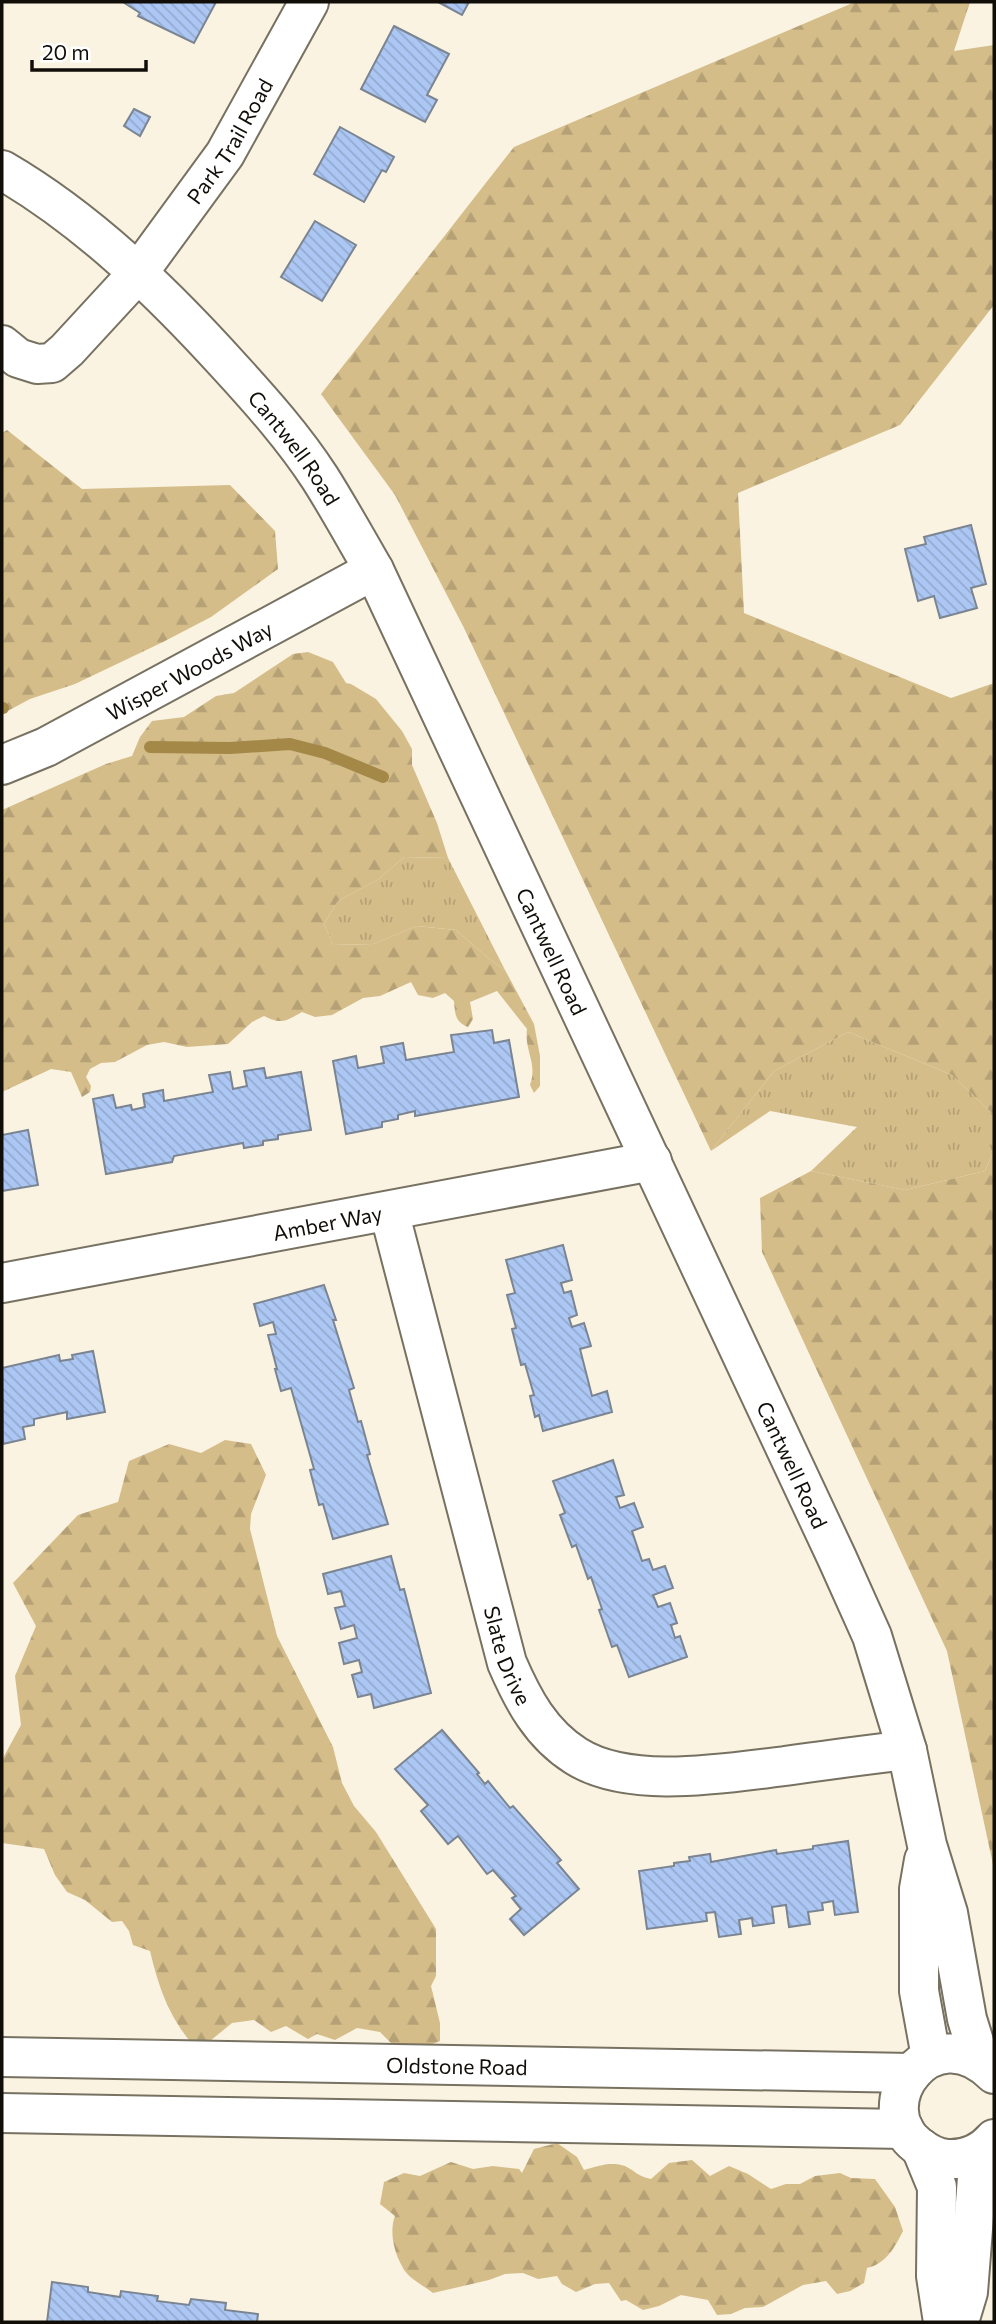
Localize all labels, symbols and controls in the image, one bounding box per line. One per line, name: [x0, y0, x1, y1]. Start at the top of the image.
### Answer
scale bar: [32, 28, 145, 72]
text: 20 m: [42, 39, 90, 64]
street label: Park Trail Road: [181, 74, 277, 208]
street label: Cantwell Road: [244, 385, 346, 509]
street label: Wisper Woods Way: [102, 615, 276, 725]
street label: Cantwell Road: [512, 884, 593, 1019]
street label: Amber Way: [271, 1199, 384, 1244]
street label: Cantwell Road: [753, 1397, 834, 1532]
street label: Slate Drive: [480, 1603, 537, 1709]
street label: Oldstone Road: [386, 2051, 528, 2079]

